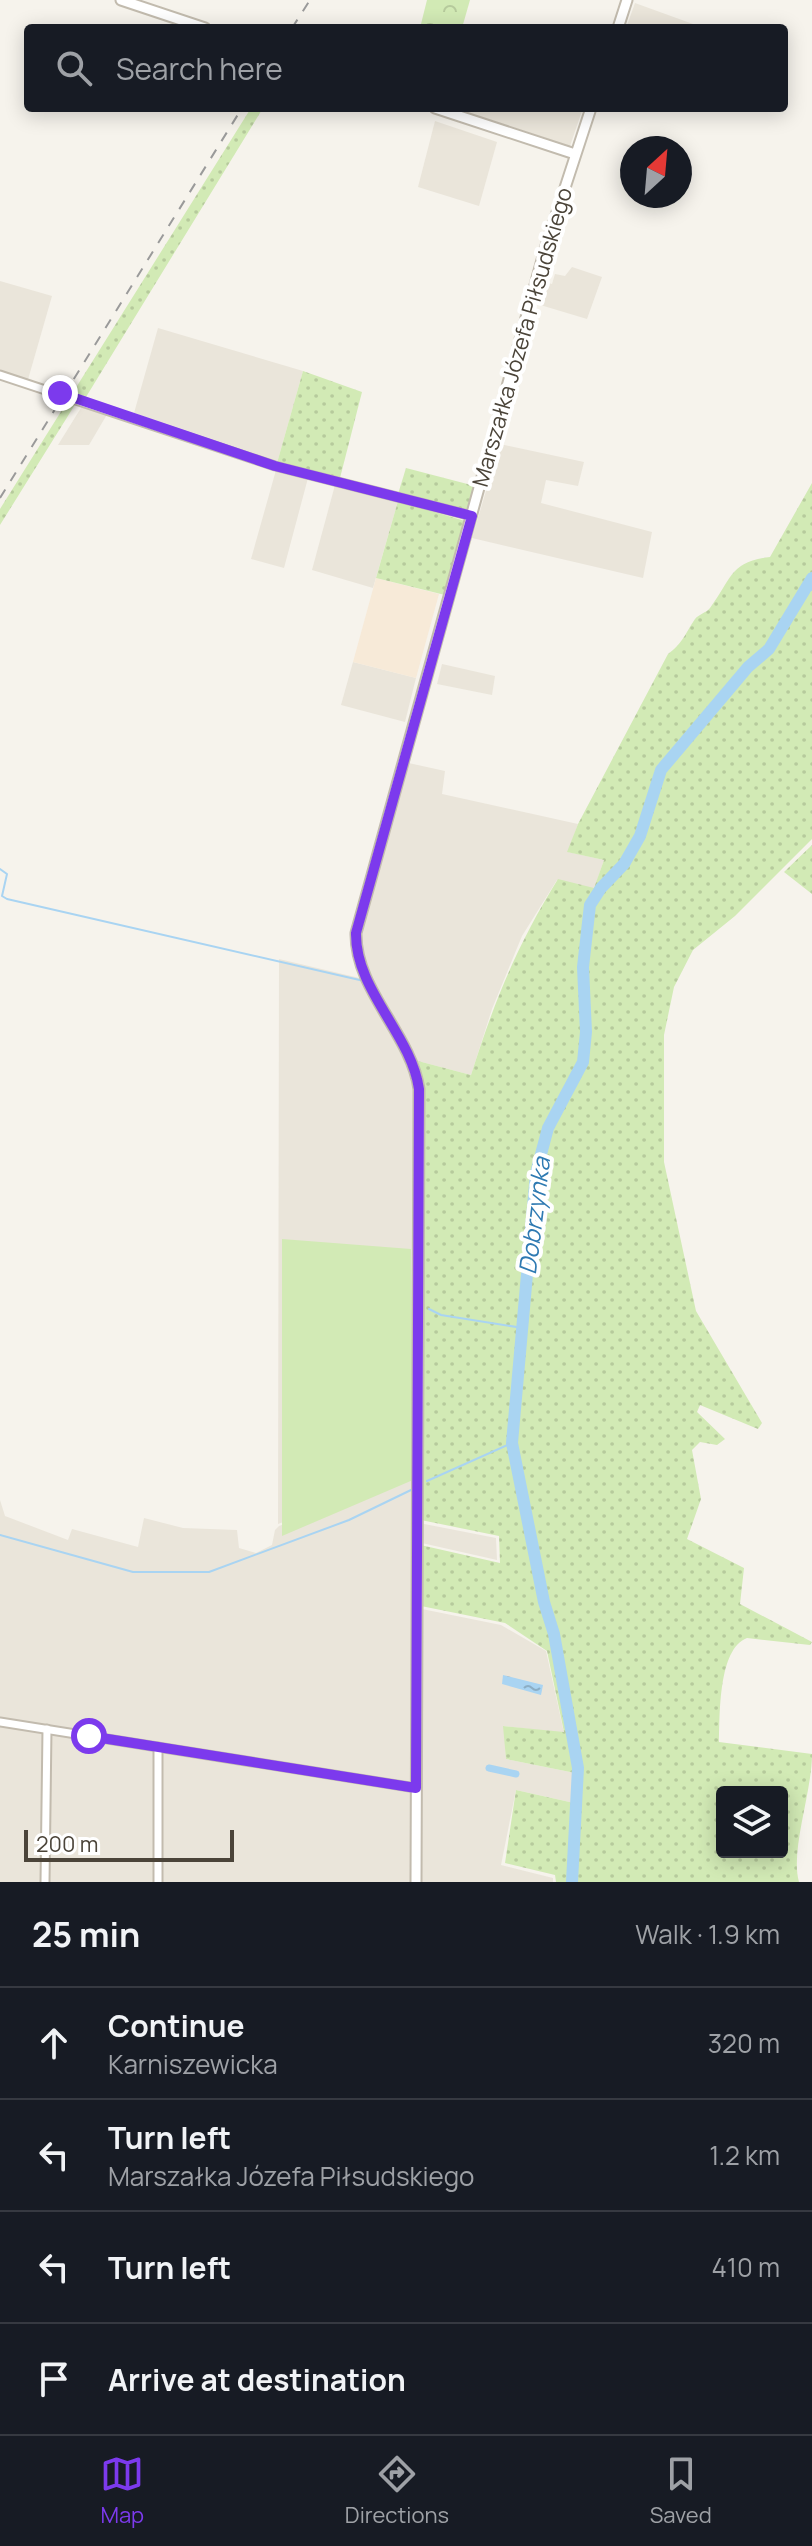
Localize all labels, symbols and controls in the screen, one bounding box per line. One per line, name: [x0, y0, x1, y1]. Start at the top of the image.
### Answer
search box: [24, 24, 788, 112]
icon: search: [52, 46, 96, 90]
text: Search here: [116, 48, 283, 89]
north arrow: [620, 136, 692, 208]
street label: Marszałka Józefa Piłsudskiego: [465, 184, 579, 490]
route end: [42, 375, 78, 411]
water label: Dobrzynka: [510, 1154, 557, 1276]
route start: [71, 1718, 107, 1754]
map controls: [716, 1786, 788, 1858]
button: layers: [716, 1786, 788, 1858]
scale bar: [24, 1826, 234, 1862]
text: 200 m: [36, 1829, 98, 1859]
text: 25 min: [32, 1911, 140, 1957]
text: Walk · 1.9 km: [635, 1916, 780, 1952]
text: Continue: [108, 2005, 244, 2046]
icon: ahead: [32, 2021, 76, 2065]
text: 320 m: [708, 2025, 780, 2061]
text: Karniszewicka: [108, 2046, 278, 2082]
text: Turn left: [108, 2117, 231, 2158]
icon: left: [32, 2133, 76, 2177]
text: 1.2 km: [709, 2137, 780, 2173]
text: Marszałka Józefa Piłsudskiego: [108, 2158, 474, 2194]
icon: left: [32, 2245, 76, 2289]
text: Turn left: [108, 2247, 231, 2288]
text: 410 m: [711, 2249, 780, 2285]
icon: arrive: [32, 2357, 76, 2401]
text: Arrive at destination: [108, 2359, 406, 2400]
tab: Map: [100, 2452, 144, 2530]
tab: Directions: [345, 2452, 449, 2530]
tab: Saved: [650, 2452, 712, 2530]

